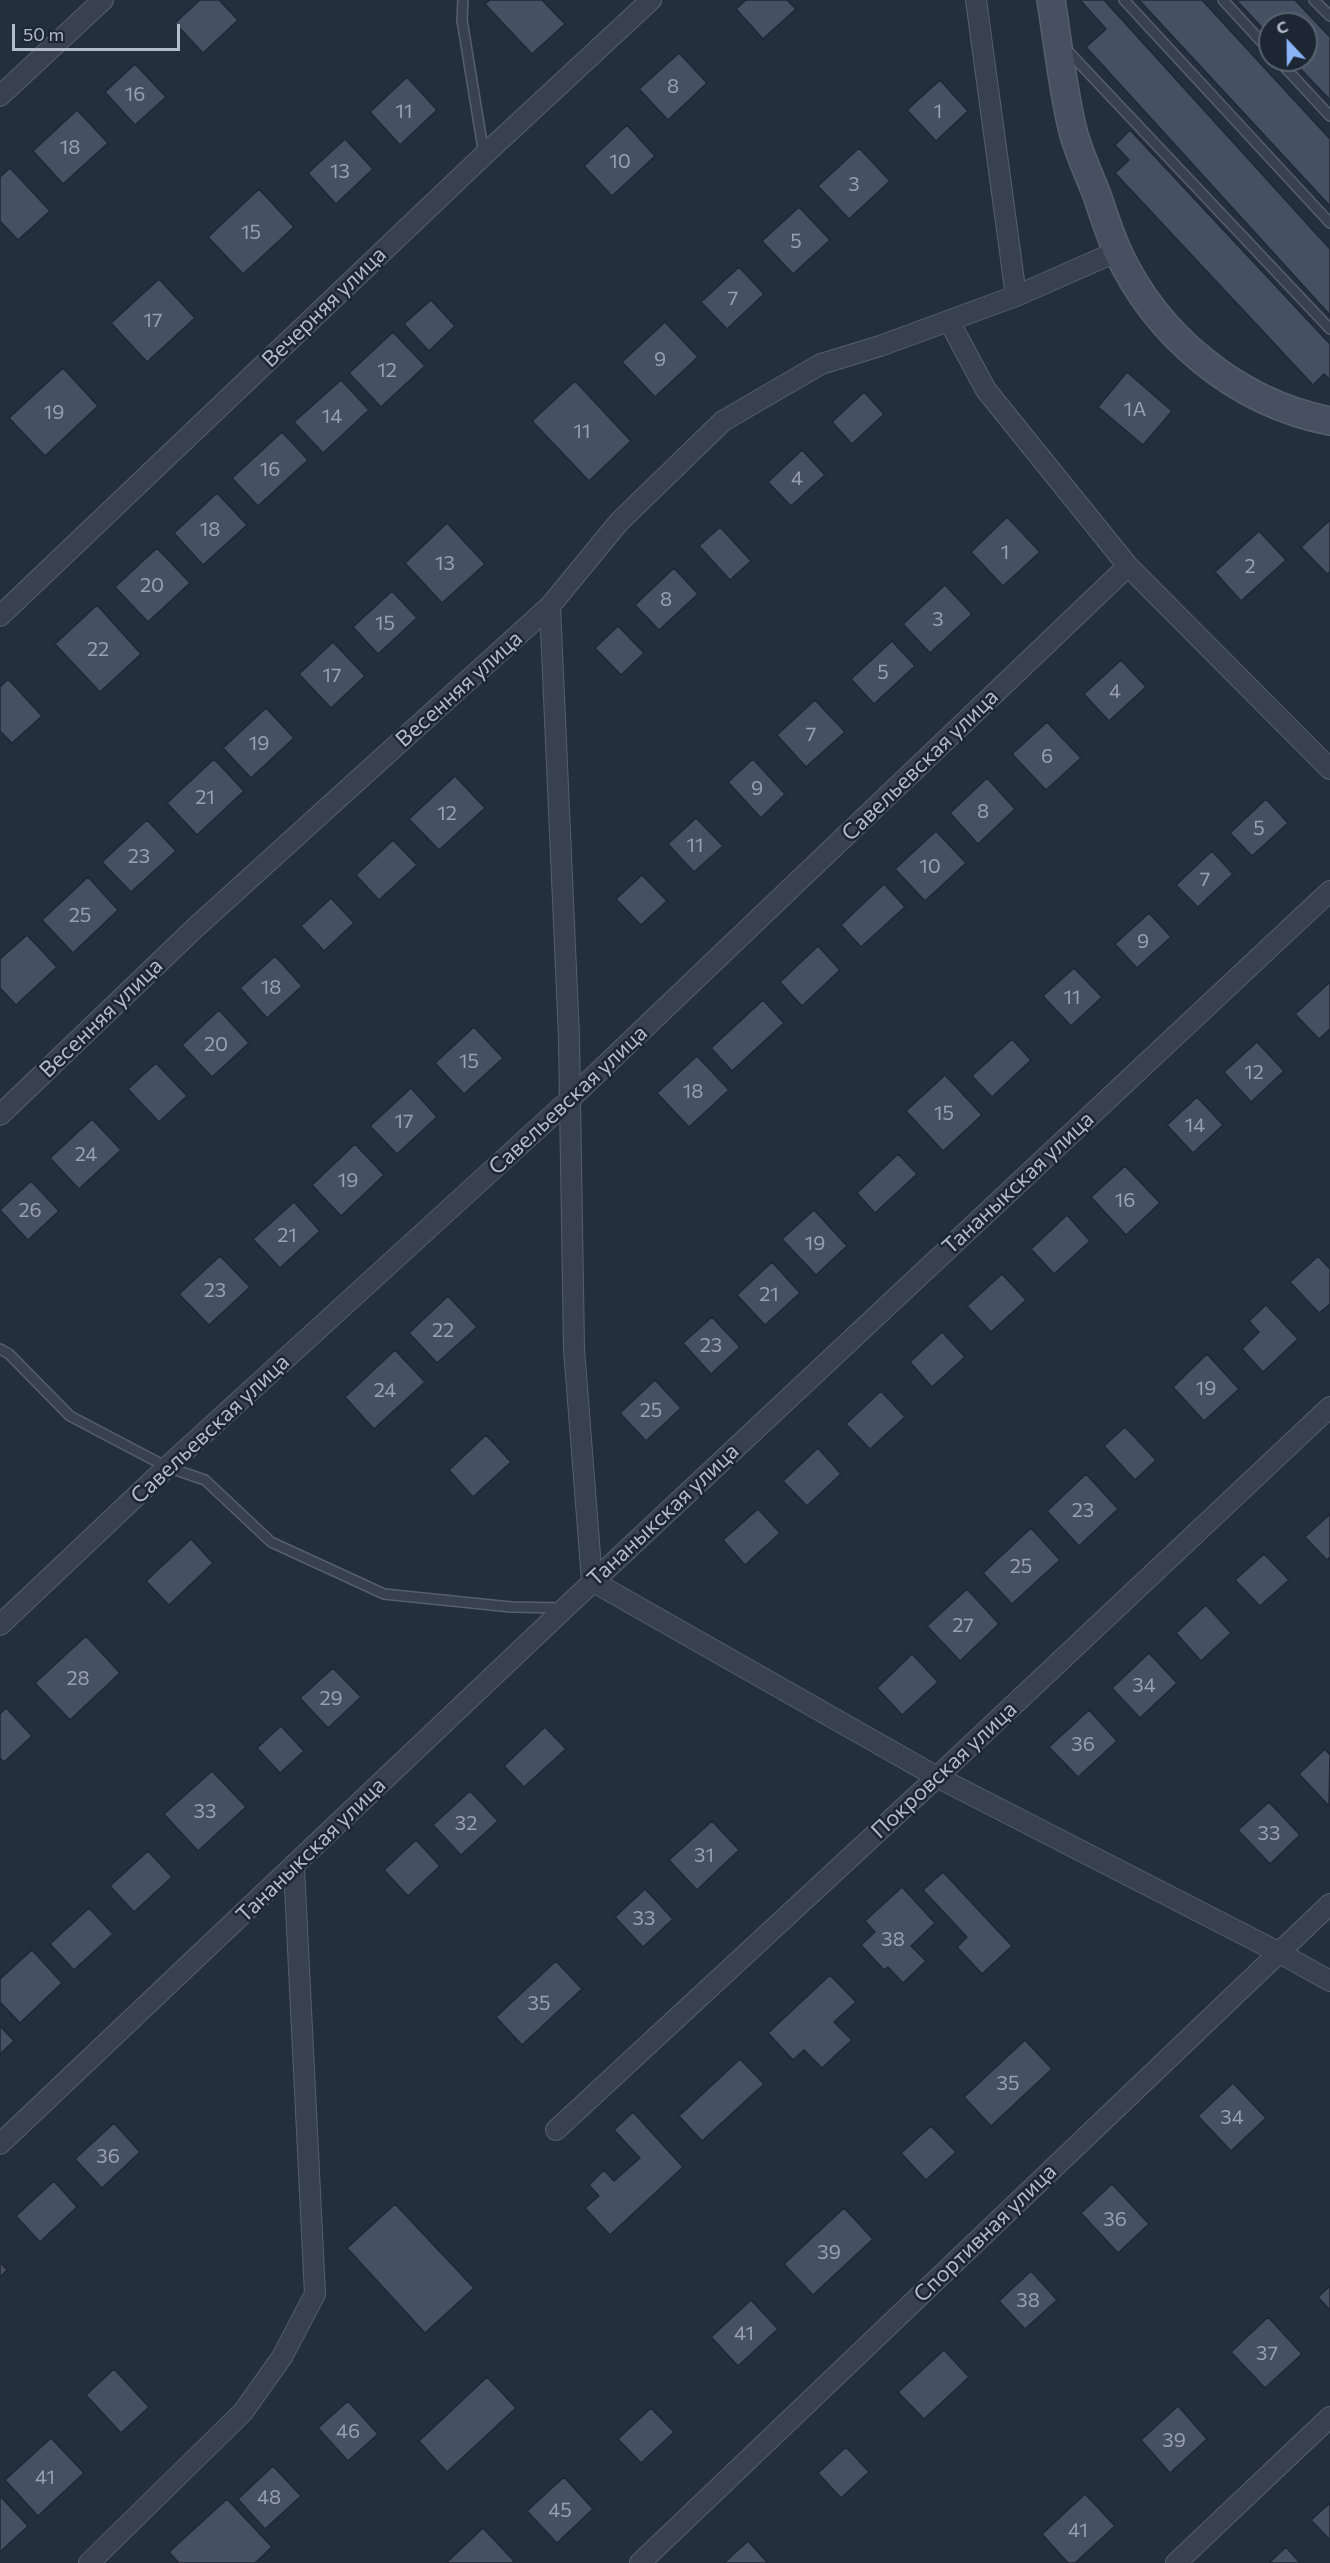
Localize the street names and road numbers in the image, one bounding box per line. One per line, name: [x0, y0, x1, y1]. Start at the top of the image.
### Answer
street label: Вечерняя улица: [257, 241, 391, 373]
street label: Весенняя улица: [390, 625, 528, 753]
street label: Савельевская улица: [836, 684, 1004, 846]
street label: Весенняя улица: [34, 953, 168, 1083]
street label: Савельевская улица: [483, 1020, 653, 1180]
street label: Тананыкская улица: [937, 1106, 1099, 1260]
street label: Савельевская улица: [125, 1349, 295, 1509]
street label: Тананыкская улица: [582, 1438, 744, 1592]
street label: Покровская улица: [866, 1696, 1022, 1844]
street label: Тананыкская улица: [231, 1772, 391, 1928]
street label: Спортивная улица: [908, 2158, 1062, 2308]

